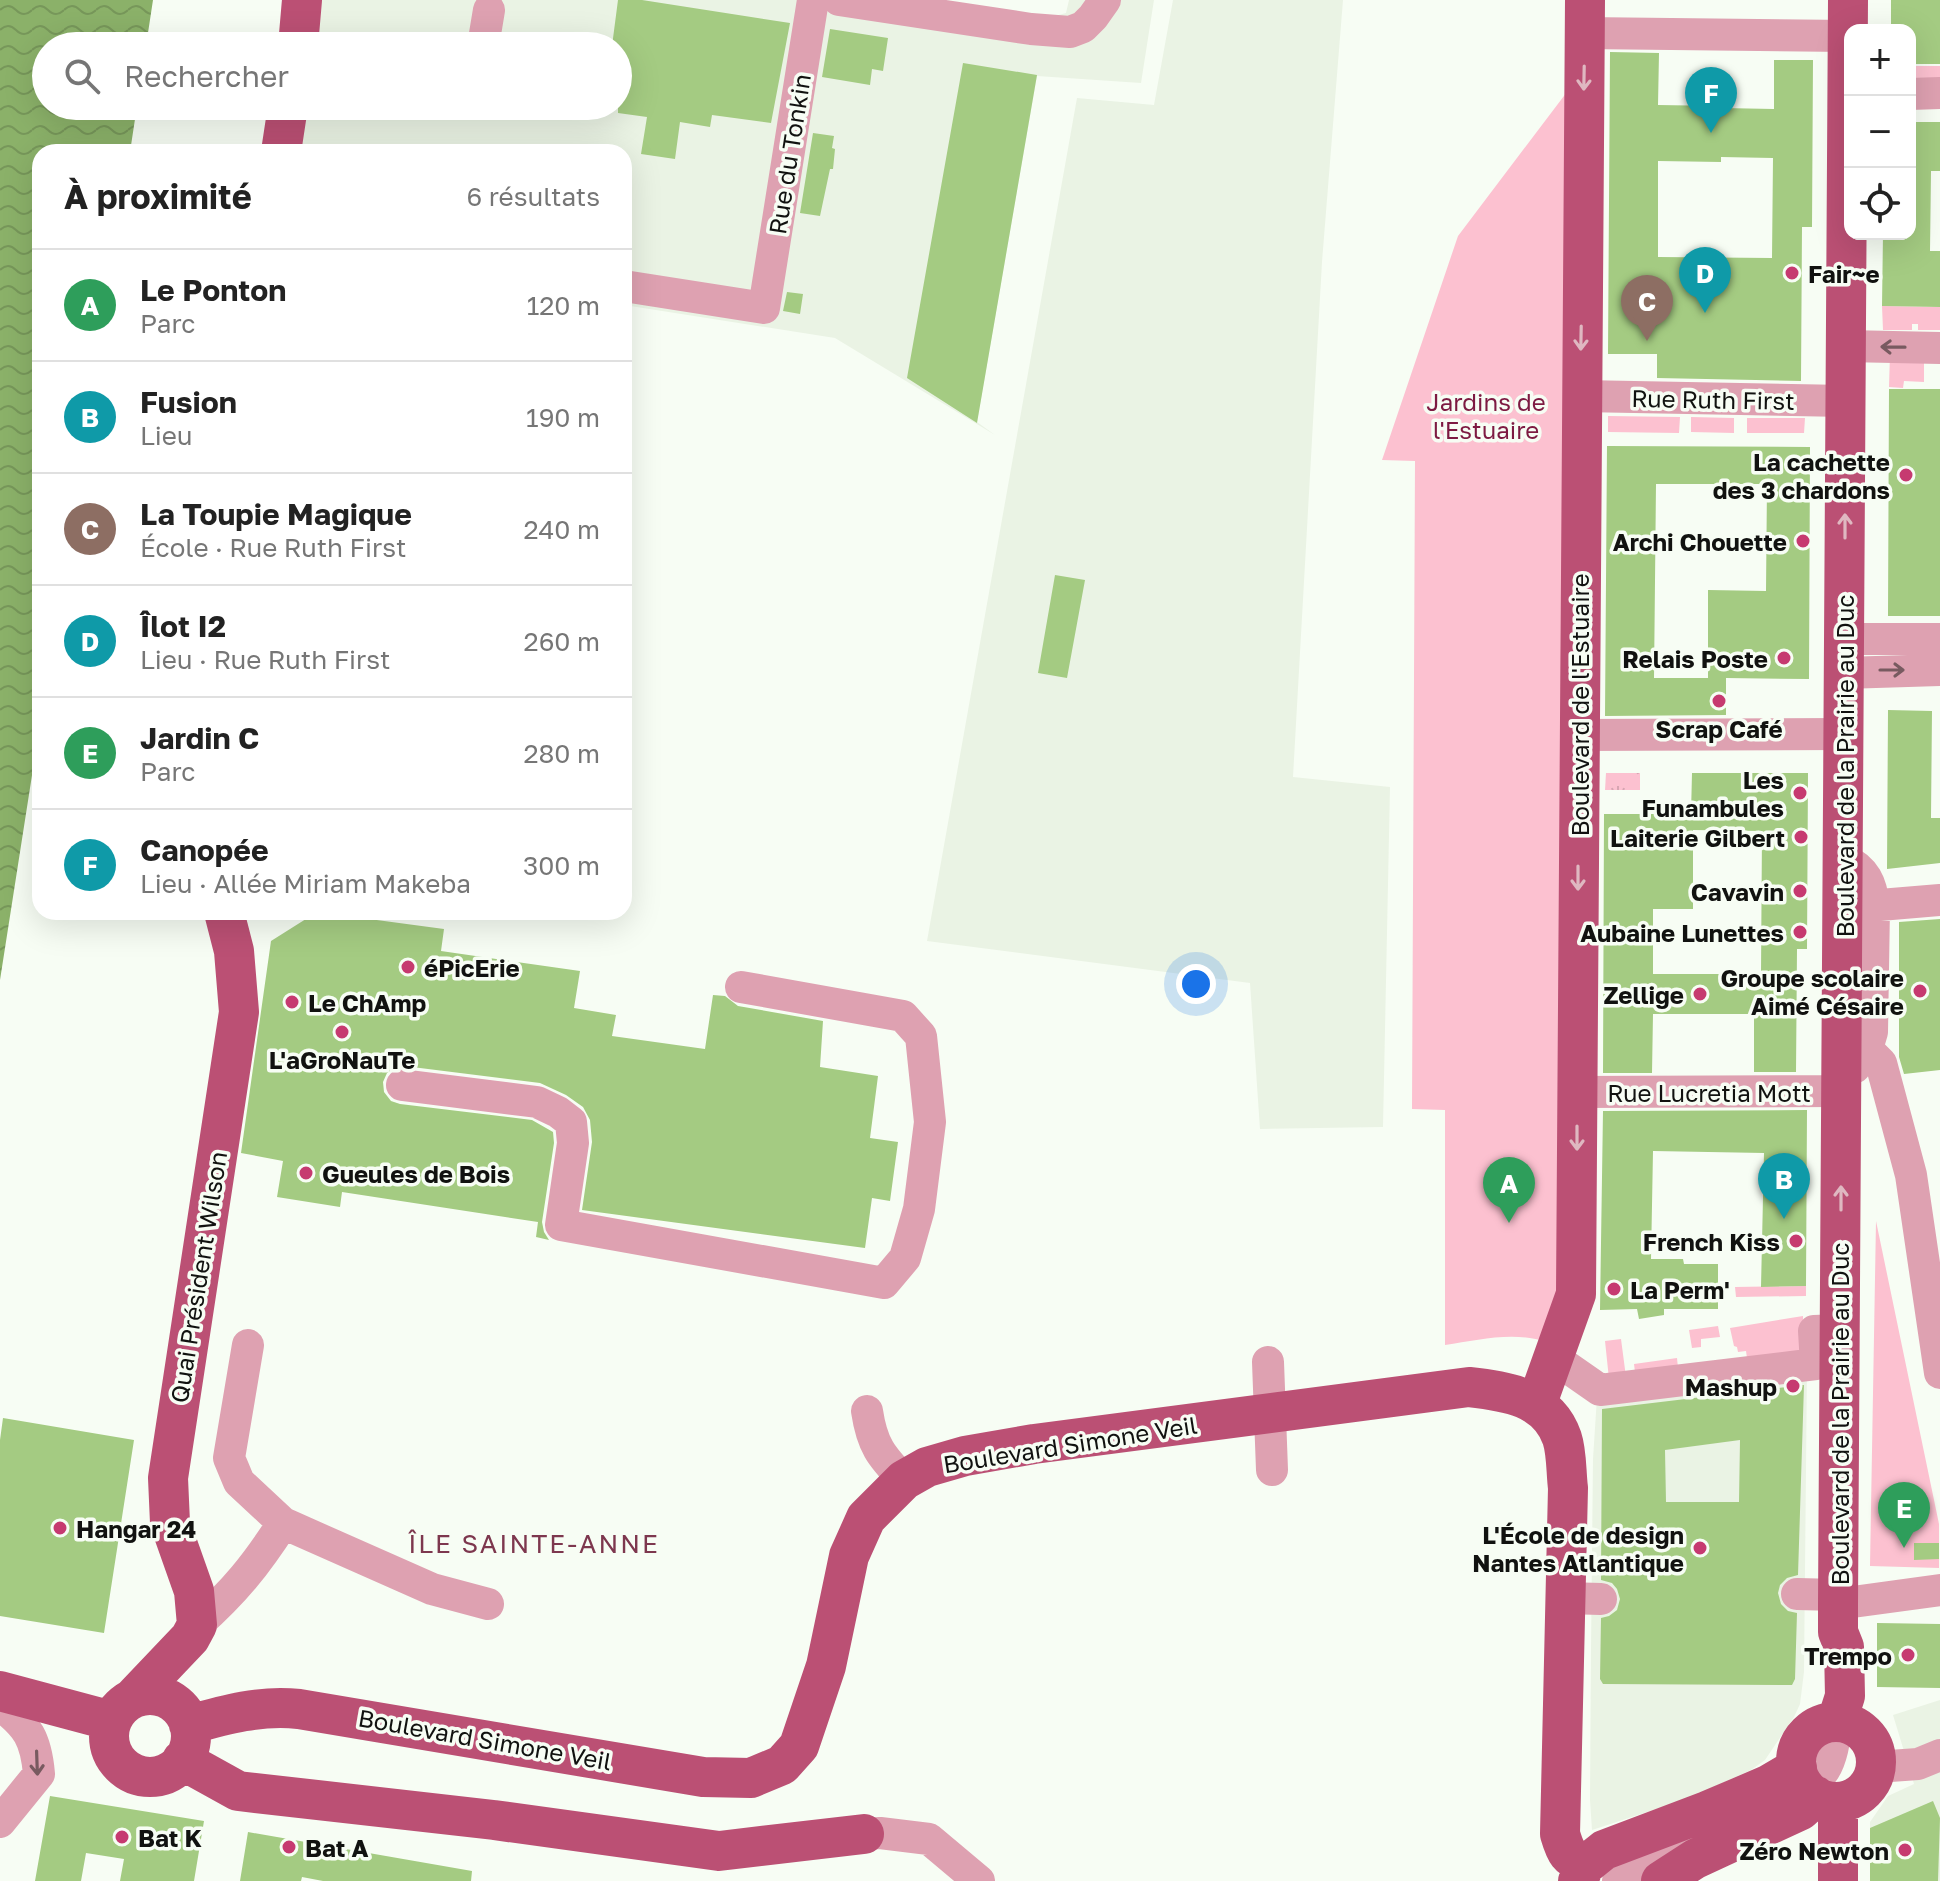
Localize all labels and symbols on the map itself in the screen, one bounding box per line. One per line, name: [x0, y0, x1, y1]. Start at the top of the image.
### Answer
one-way arrow: [1576, 64, 1592, 91]
pin: F: [1685, 67, 1737, 133]
street label: Rue du Tonkin: [762, 72, 816, 236]
pin: D: [1679, 247, 1731, 313]
place label: Fair~e: [1808, 259, 1880, 288]
marker: Fair~e: [1783, 264, 1801, 282]
pin: C: [1621, 275, 1673, 341]
one-way arrow: [1574, 324, 1589, 351]
one-way arrow: [1880, 340, 1907, 355]
street label: Rue Ruth First: [1631, 383, 1795, 415]
park label: Jardins de l'Estuaire: [1426, 387, 1546, 444]
place label: La cachette des 3 chardons: [1713, 447, 1890, 504]
marker: La cachette des 3 chardons: [1897, 466, 1915, 484]
one-way arrow: [1837, 513, 1853, 540]
place label: Archi Chouette: [1613, 527, 1787, 556]
marker: Archi Chouette: [1794, 532, 1812, 550]
street label: Boulevard de l'Estuaire: [1565, 573, 1594, 837]
street label: Boulevard de la Prairie au Duc: [1830, 595, 1859, 937]
place label: Relais Poste: [1622, 644, 1768, 673]
marker: Relais Poste: [1775, 649, 1793, 667]
one-way arrow: [1878, 662, 1905, 678]
marker: Scrap Café: [1710, 692, 1728, 710]
place label: Scrap Café: [1655, 714, 1783, 743]
place label: Les Funambules: [1641, 765, 1784, 822]
marker: Les Funambules: [1791, 784, 1809, 802]
place label: Laiterie Gilbert: [1610, 823, 1785, 852]
marker: Laiterie Gilbert: [1792, 828, 1810, 846]
one-way arrow: [1571, 864, 1586, 891]
place label: Cavavin: [1691, 877, 1784, 906]
marker: Cavavin: [1791, 882, 1809, 900]
place label: Aubaine Lunettes: [1580, 918, 1784, 947]
marker: Aubaine Lunettes: [1791, 923, 1809, 941]
place label: éPicErie: [424, 953, 520, 982]
marker: éPicErie: [399, 958, 417, 976]
place label: Groupe scolaire Aimé Césaire: [1720, 963, 1904, 1020]
your location: [1176, 964, 1216, 1004]
place label: Zellige: [1603, 980, 1684, 1009]
marker: Groupe scolaire Aimé Césaire: [1911, 982, 1929, 1000]
marker: Zellige: [1691, 985, 1709, 1003]
place label: Le ChAmp: [308, 988, 426, 1017]
marker: Le ChAmp: [283, 993, 301, 1011]
marker: L'aGroNauTe: [333, 1023, 351, 1041]
place label: L'aGroNauTe: [269, 1045, 415, 1074]
street label: Rue Lucretia Mott: [1607, 1078, 1811, 1107]
one-way arrow: [1569, 1124, 1585, 1151]
street label: Quai Président Wilson: [164, 1149, 232, 1405]
pin: B: [1758, 1153, 1810, 1219]
pin: A: [1483, 1157, 1535, 1223]
place label: Gueules de Bois: [322, 1159, 510, 1188]
marker: Gueules de Bois: [297, 1164, 315, 1182]
one-way arrow: [1833, 1185, 1849, 1212]
place label: French Kiss: [1643, 1227, 1780, 1256]
marker: French Kiss: [1787, 1232, 1805, 1250]
street label: Boulevard de la Prairie au Duc: [1825, 1243, 1854, 1585]
place label: La Perm': [1630, 1275, 1730, 1304]
marker: La Perm': [1605, 1280, 1623, 1298]
place label: Mashup: [1685, 1372, 1777, 1401]
marker: Mashup: [1784, 1377, 1802, 1395]
street label: Boulevard Simone Veil: [941, 1410, 1199, 1478]
pin: E: [1878, 1482, 1930, 1548]
place label: Hangar 24: [76, 1514, 196, 1543]
marker: Hangar 24: [51, 1519, 69, 1537]
place label: L'École de design Nantes Atlantique: [1472, 1520, 1684, 1577]
district label: ÎLE SAINTE-ANNE: [407, 1528, 660, 1559]
marker: L'École de design Nantes Atlantique: [1691, 1539, 1709, 1557]
place label: Trempo: [1804, 1641, 1892, 1670]
marker: Trempo: [1899, 1646, 1917, 1664]
street label: Boulevard Simone Veil: [356, 1702, 614, 1776]
one-way arrow: [29, 1749, 44, 1776]
place label: Bat K: [138, 1823, 202, 1852]
marker: Bat K: [113, 1828, 131, 1846]
place label: Bat A: [305, 1833, 368, 1862]
place label: Zéro Newton: [1739, 1836, 1889, 1865]
marker: Bat A: [280, 1838, 298, 1856]
marker: Zéro Newton: [1896, 1841, 1914, 1859]

